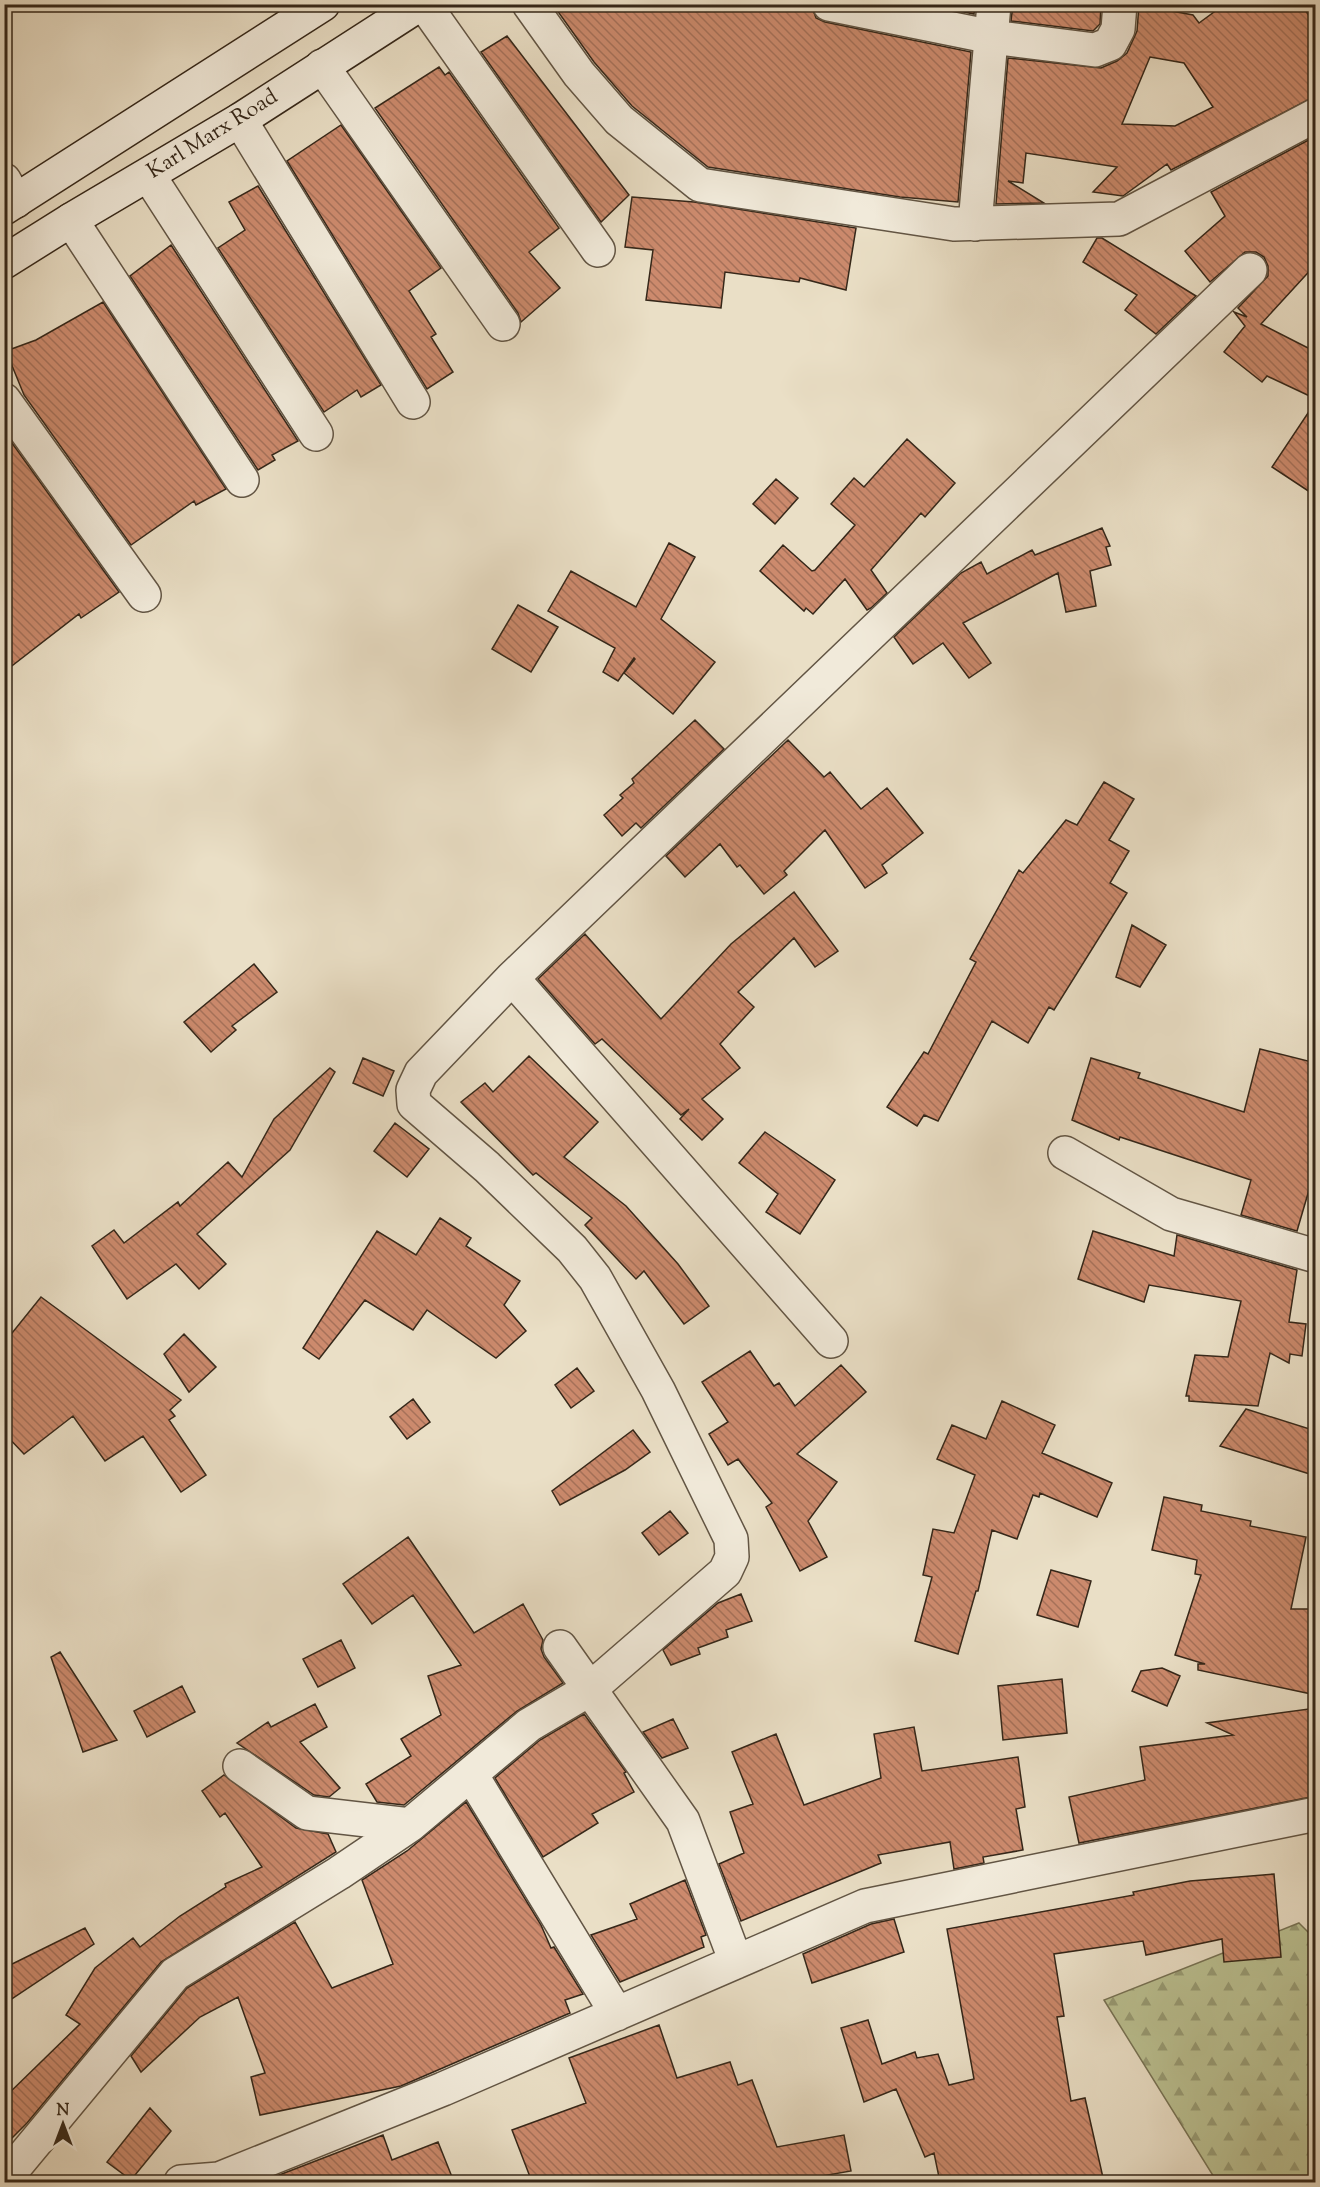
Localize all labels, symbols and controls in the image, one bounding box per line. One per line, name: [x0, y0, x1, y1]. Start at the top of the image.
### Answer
street label: Karl Marx Road: [141, 82, 285, 188]
north arrow: [33, 2094, 93, 2154]
text: N: [57, 2100, 70, 2123]

